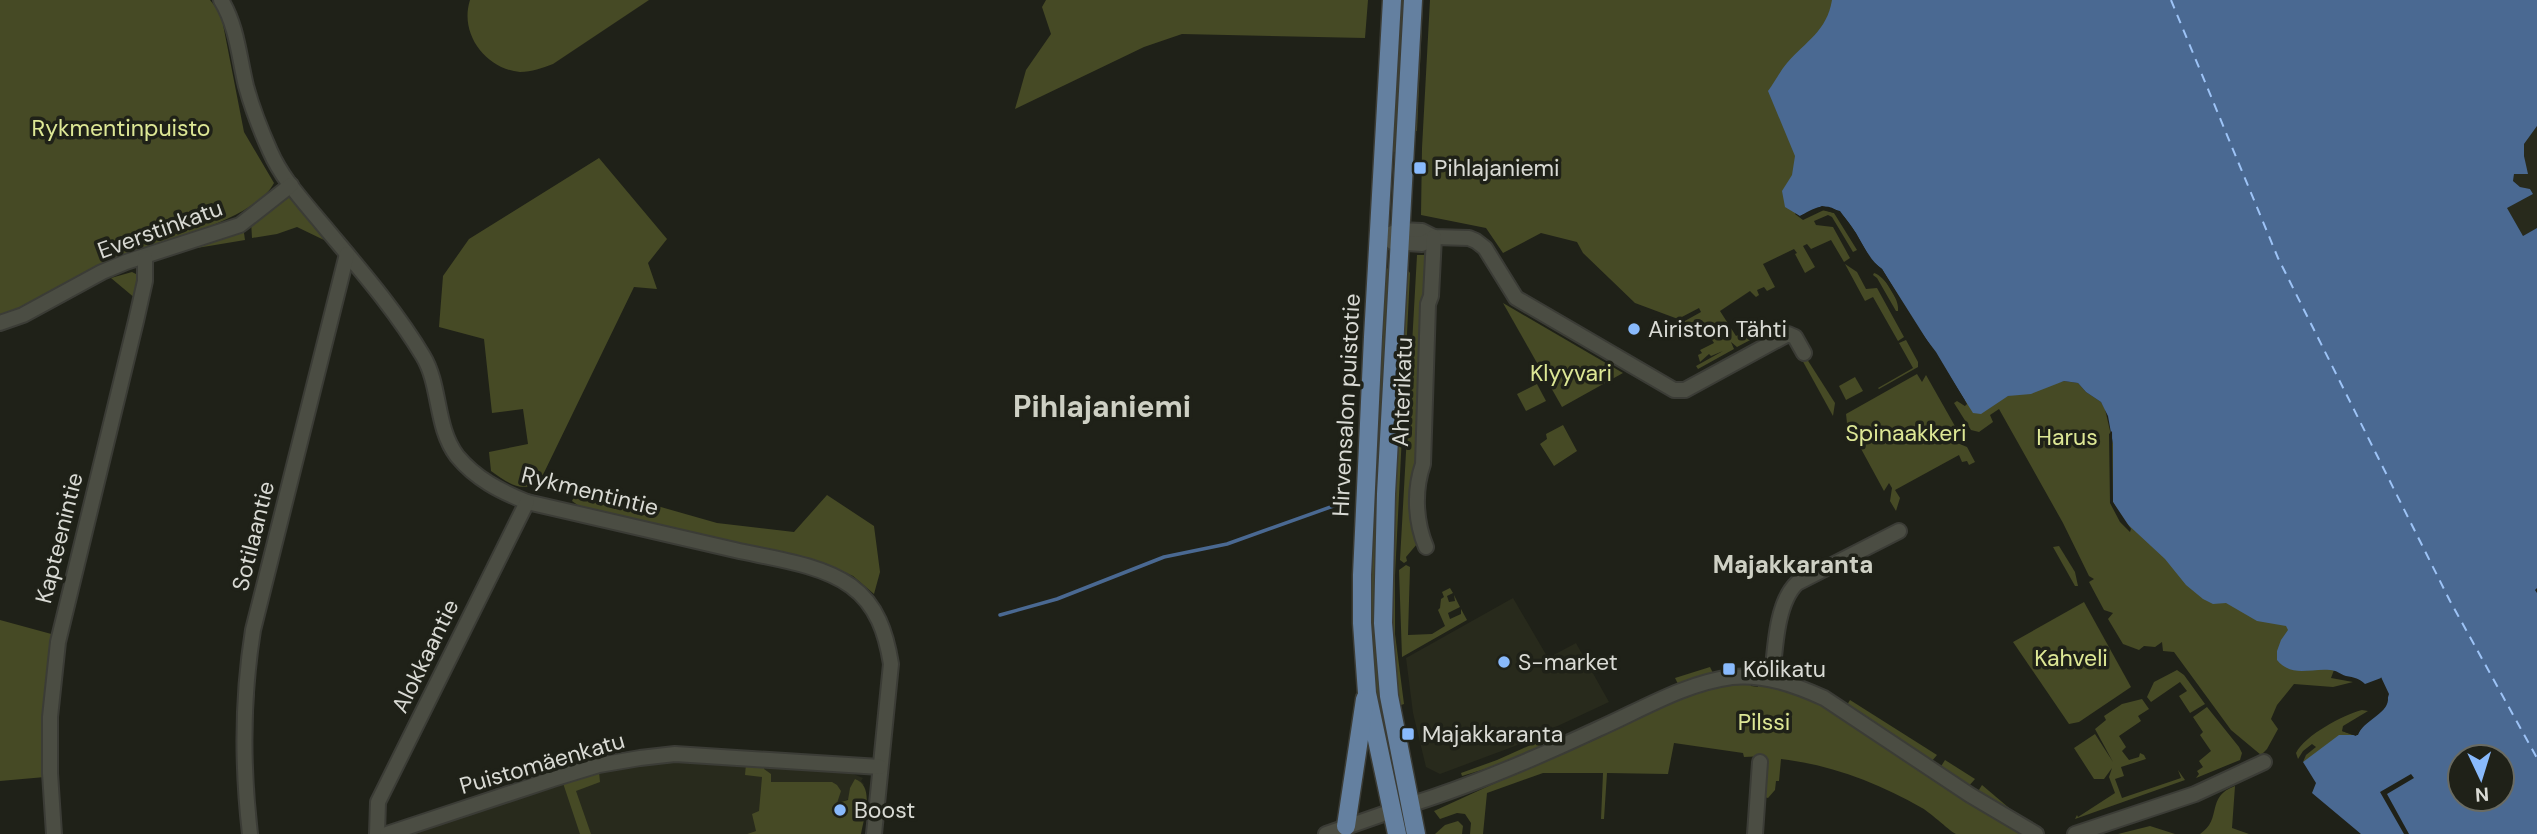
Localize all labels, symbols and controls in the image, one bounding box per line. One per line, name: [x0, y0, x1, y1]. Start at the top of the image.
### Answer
park label: Rykmentinpuisto: [31, 113, 211, 143]
place label: Pihlajaniemi: [1434, 153, 1560, 183]
marker: Pihlajaniemi: [1412, 160, 1428, 176]
street label: Everstinkatu: [93, 193, 227, 265]
street label: Hirvensalon puistotie: [1325, 293, 1367, 517]
place label: Airiston Tähti: [1648, 314, 1787, 344]
marker: Airiston Tähti: [1626, 321, 1642, 337]
street label: Ahterikatu: [1385, 336, 1419, 448]
park label: Klyyvari: [1530, 358, 1612, 388]
district label: Pihlajaniemi: [1013, 387, 1191, 426]
park label: Spinaakkeri: [1846, 418, 1966, 448]
park label: Harus: [2036, 422, 2098, 452]
street label: Rykmentintie: [518, 459, 662, 523]
street label: Kapteenintie: [28, 469, 90, 607]
street label: Sotilaantie: [225, 478, 281, 594]
district label: Majakkaranta: [1713, 549, 1873, 580]
street label: Alokkaantie: [385, 594, 465, 718]
park label: Kahveli: [2034, 643, 2108, 673]
place label: S-market: [1518, 647, 1618, 677]
marker: S-market: [1496, 654, 1512, 670]
place label: Kölikatu: [1743, 654, 1826, 684]
marker: Kölikatu: [1721, 661, 1737, 677]
park label: Pilssi: [1738, 707, 1790, 737]
place label: Majakkaranta: [1422, 719, 1563, 749]
street label: Puistomäenkatu: [456, 725, 628, 801]
marker: Majakkaranta: [1400, 726, 1416, 742]
north arrow: [2446, 743, 2516, 813]
text: N: [2474, 782, 2490, 807]
place label: Boost: [854, 795, 915, 825]
marker: Boost: [832, 802, 848, 818]

